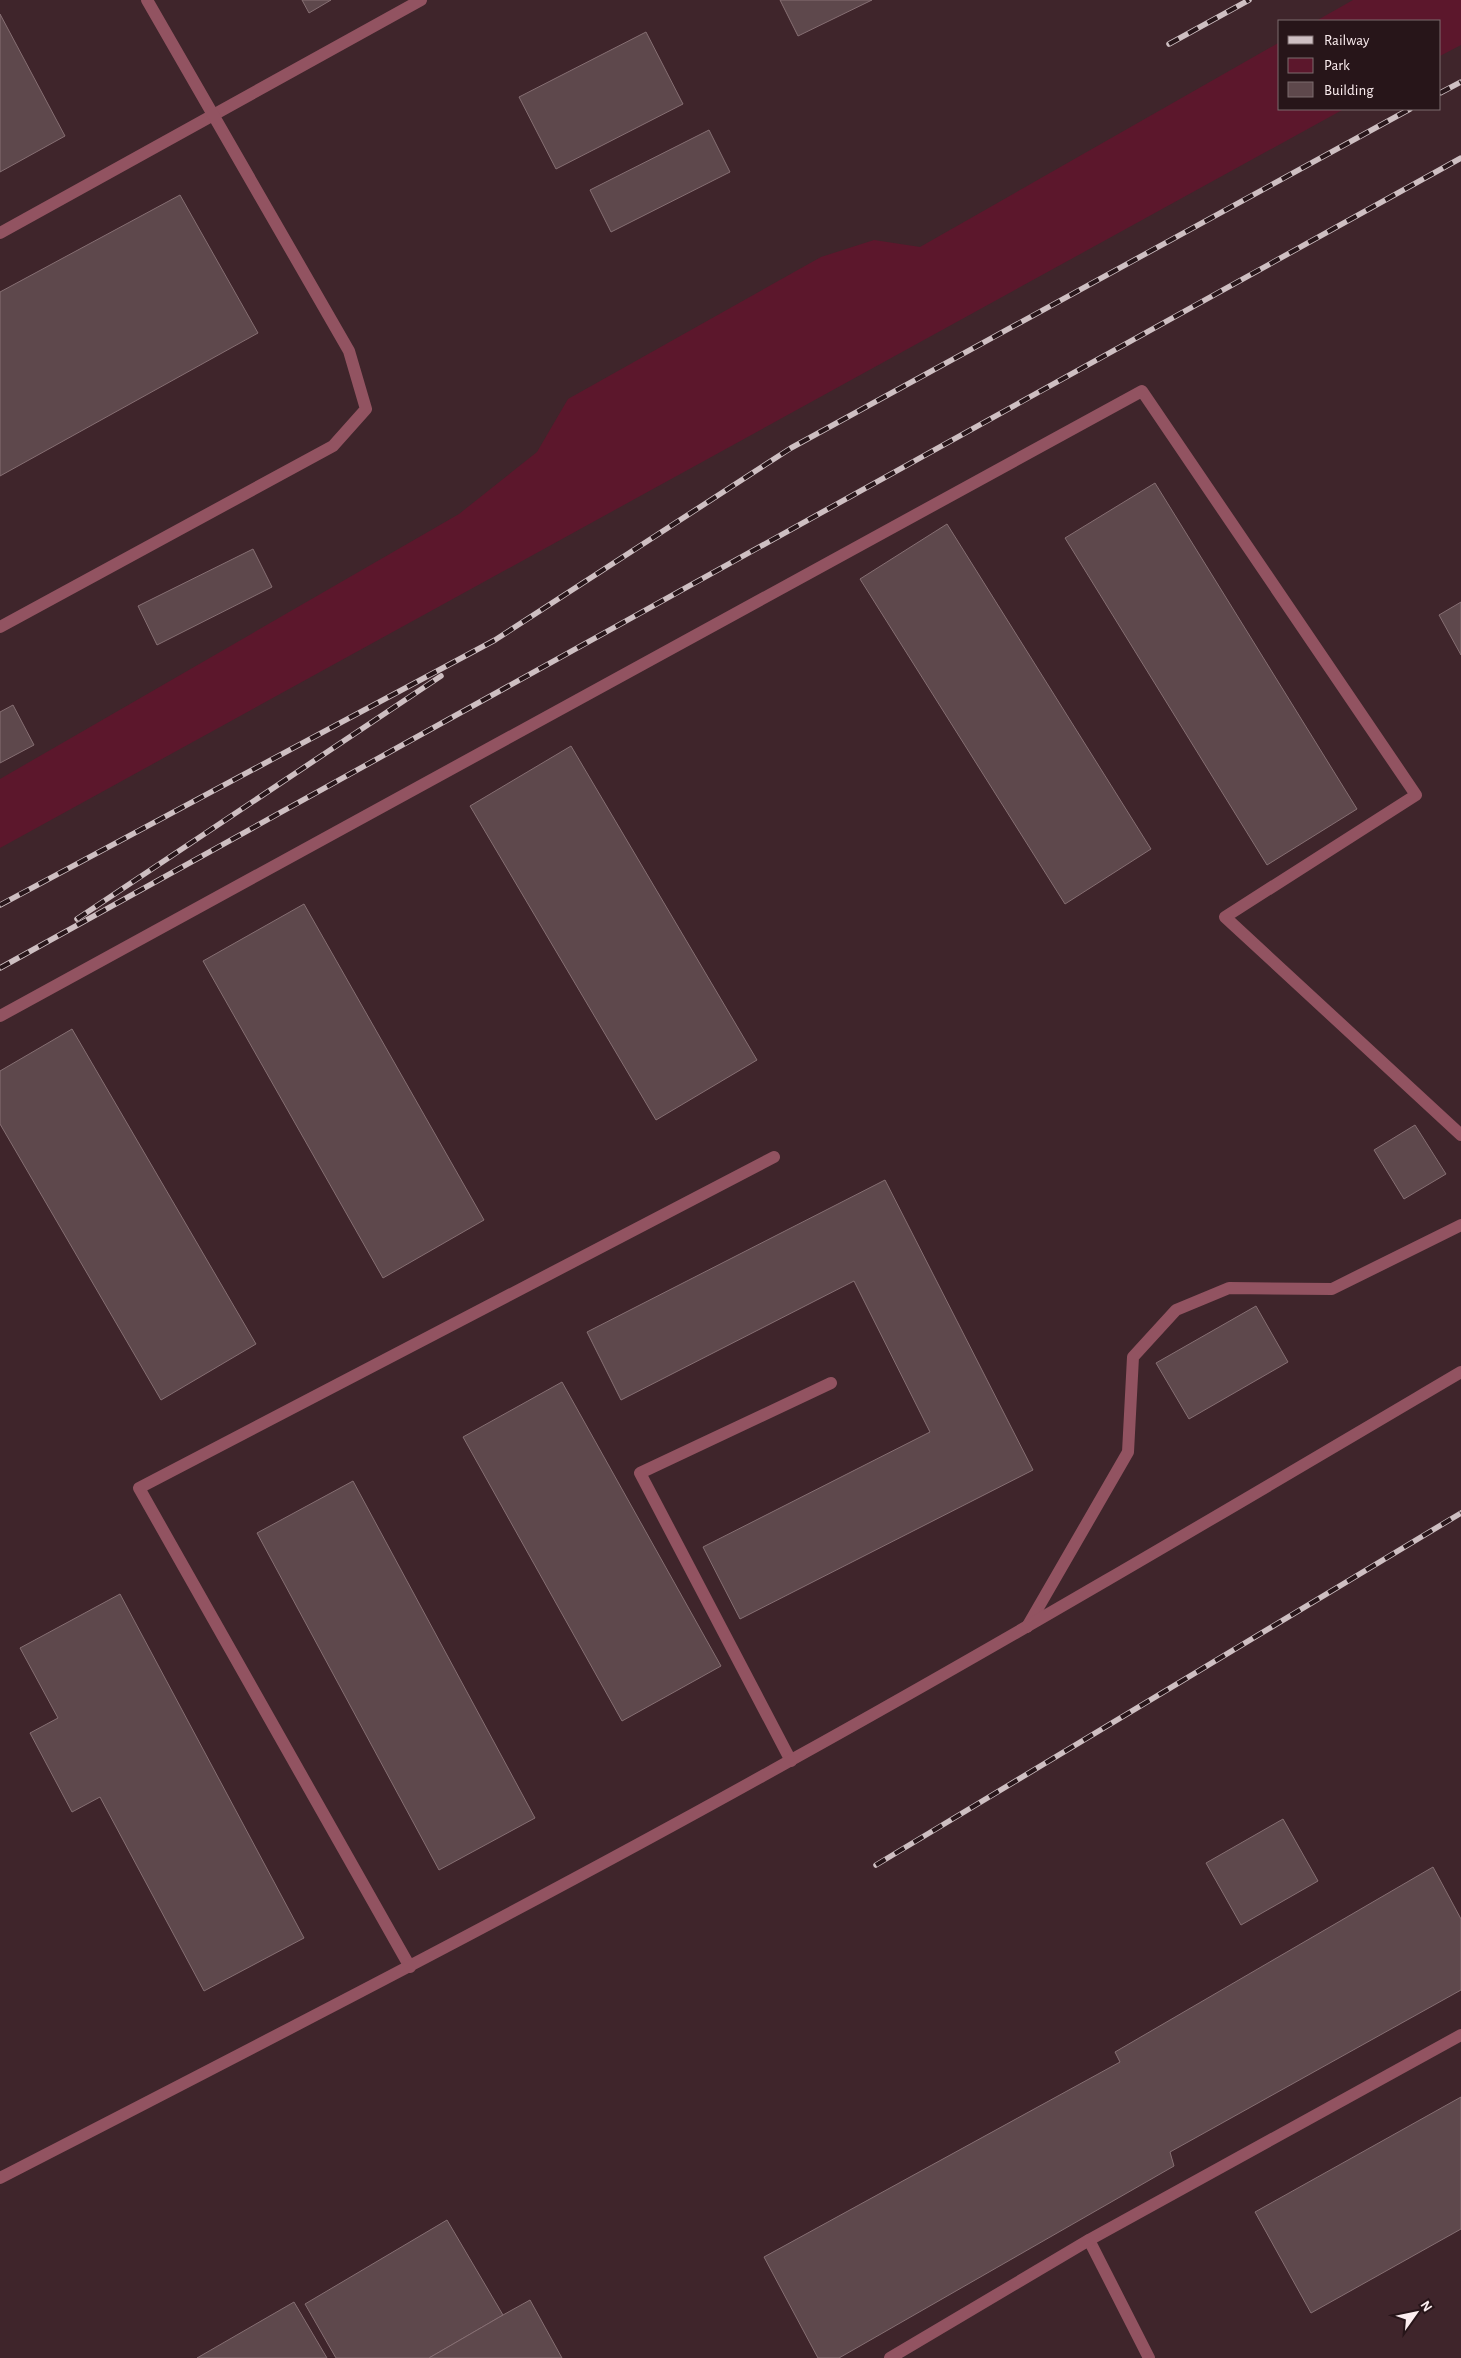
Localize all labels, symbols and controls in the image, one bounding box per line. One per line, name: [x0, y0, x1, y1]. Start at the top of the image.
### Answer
legend: [1278, 20, 1441, 110]
text: Railway: [1324, 33, 1370, 48]
text: Park: [1324, 58, 1350, 73]
text: Building: [1324, 83, 1374, 98]
north arrow: [1391, 2288, 1441, 2338]
text: N: [1418, 2299, 1435, 2314]

